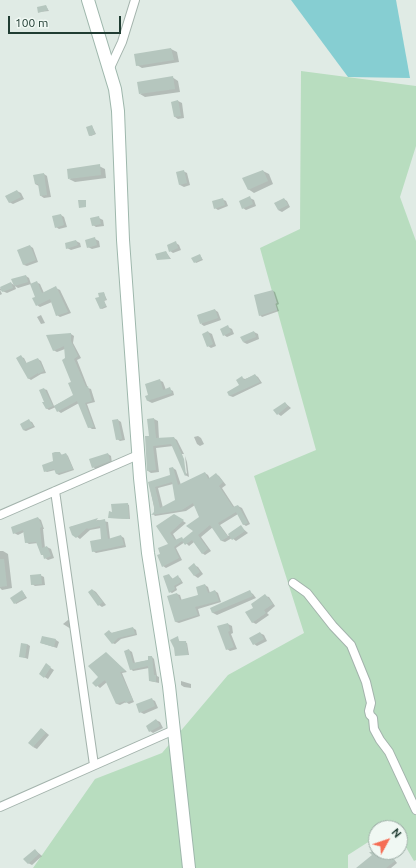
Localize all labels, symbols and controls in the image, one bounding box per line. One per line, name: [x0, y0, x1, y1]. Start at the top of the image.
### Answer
scale bar: [10, 8, 123, 34]
text: 100 m: [15, 16, 48, 29]
north arrow: [368, 820, 408, 860]
text: N: [389, 826, 404, 840]

